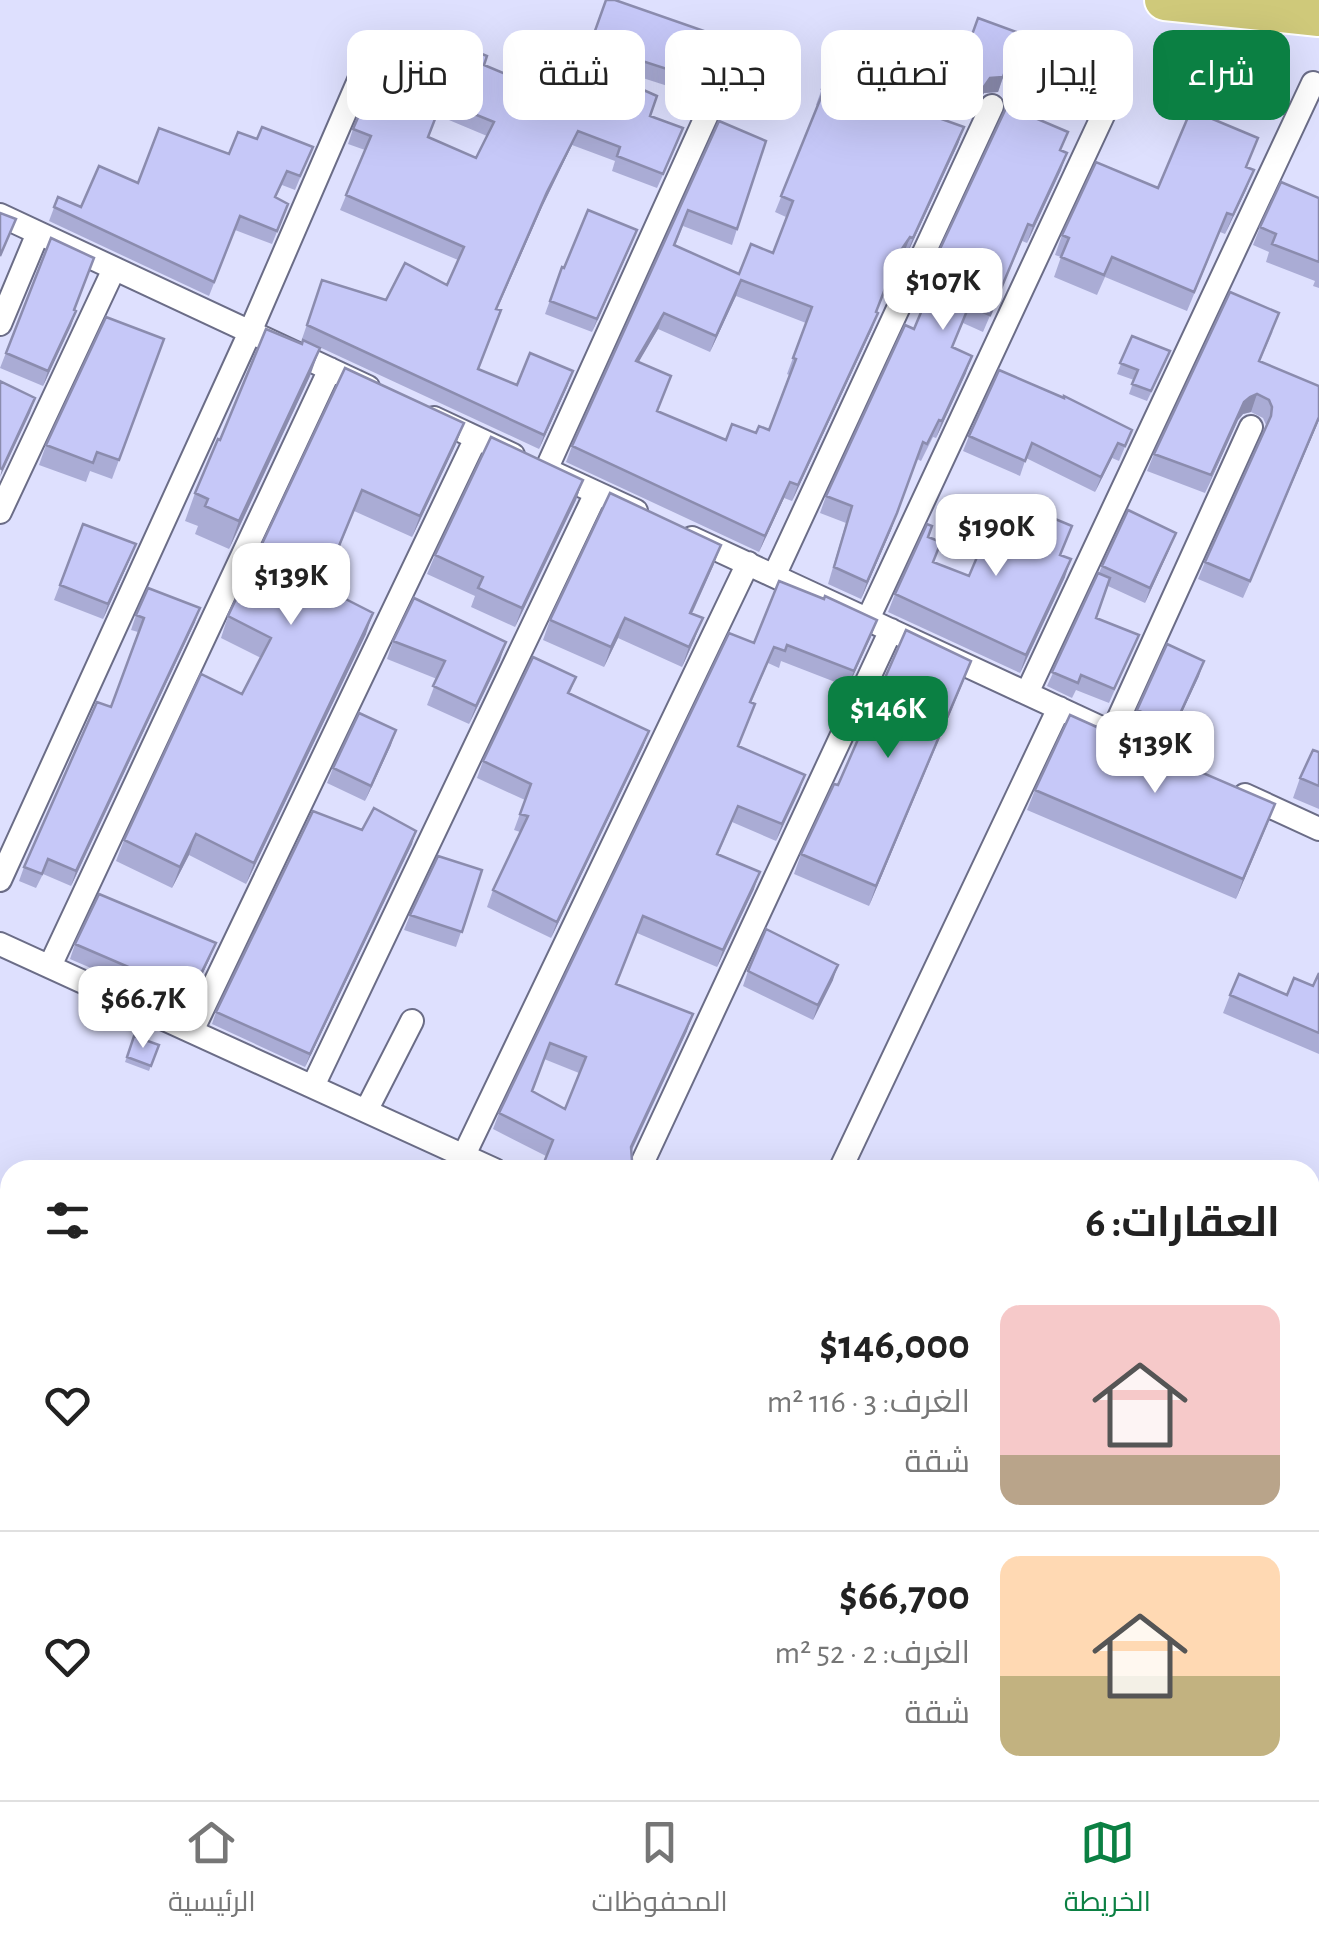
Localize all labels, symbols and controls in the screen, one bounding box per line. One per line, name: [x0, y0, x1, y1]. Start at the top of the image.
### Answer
chip: منزل: [347, 30, 483, 120]
chip: شقة: [503, 30, 645, 120]
chip: جديد: [665, 30, 801, 120]
chip: تصفية: [821, 30, 983, 120]
chip: إيجار: [1003, 30, 1133, 120]
chip: شراء: [1153, 30, 1290, 120]
pin: $107K: [873, 248, 1013, 333]
text: $107K: [905, 264, 981, 296]
pin: $190K: [926, 494, 1066, 579]
text: $190K: [958, 510, 1034, 542]
pin: $139K: [221, 543, 361, 628]
text: $139K: [254, 559, 328, 591]
pin: $146K: [818, 676, 958, 761]
text: $146K: [850, 692, 926, 724]
pin: $139K: [1085, 711, 1225, 796]
text: $139K: [1118, 727, 1192, 759]
pin: $66.7K: [62, 966, 224, 1051]
text: $66.7K: [100, 982, 186, 1014]
icon: filters: [40, 1193, 95, 1248]
text: العقارات: 6: [1085, 1202, 1280, 1244]
text: $146,000: [819, 1324, 970, 1366]
icon: home: [1080, 1345, 1200, 1465]
icon: heart: [40, 1378, 95, 1433]
text: الغرف: 3 · 116 m²: [767, 1386, 970, 1418]
text: شقة: [905, 1446, 970, 1478]
text: $66,700: [839, 1575, 970, 1617]
icon: home: [1080, 1596, 1200, 1716]
icon: heart: [40, 1629, 95, 1684]
text: الغرف: 2 · 52 m²: [775, 1637, 970, 1669]
text: شقة: [905, 1697, 970, 1729]
tab: الرئيسية: [168, 1815, 256, 1927]
tab: المحفوظات: [592, 1815, 728, 1927]
tab: الخريطة: [1064, 1815, 1151, 1927]

